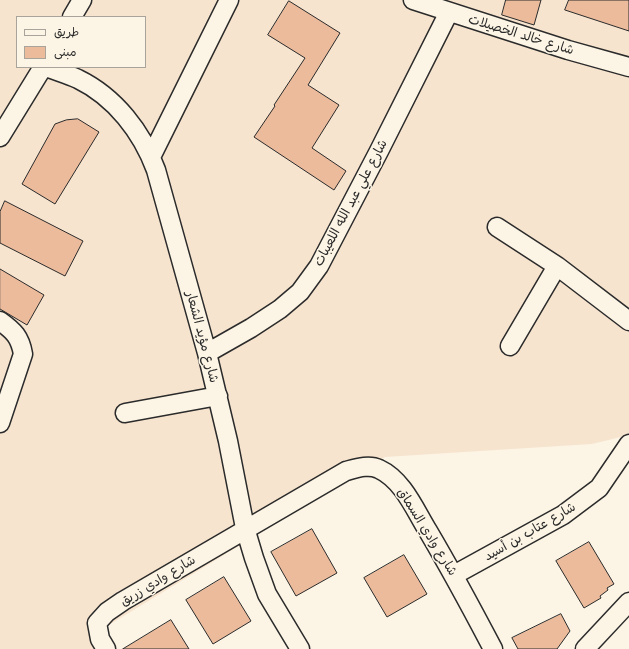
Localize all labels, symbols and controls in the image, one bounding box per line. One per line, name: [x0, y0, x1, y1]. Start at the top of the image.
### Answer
street label: شارع خالد الخصيلات: [466, 12, 576, 58]
legend: [16, 16, 146, 68]
text: طريق: [54, 22, 79, 40]
text: مبنى: [54, 42, 77, 60]
street label: شارع علي عبد الله اللعيبات: [311, 137, 391, 269]
street label: شارع مؤيد الشعار: [182, 290, 222, 384]
street label: شارع وادي السماق: [394, 485, 460, 579]
street label: شارع عتاب بن أسيد: [481, 499, 579, 565]
street label: شارع وادي زريق: [117, 552, 199, 610]

